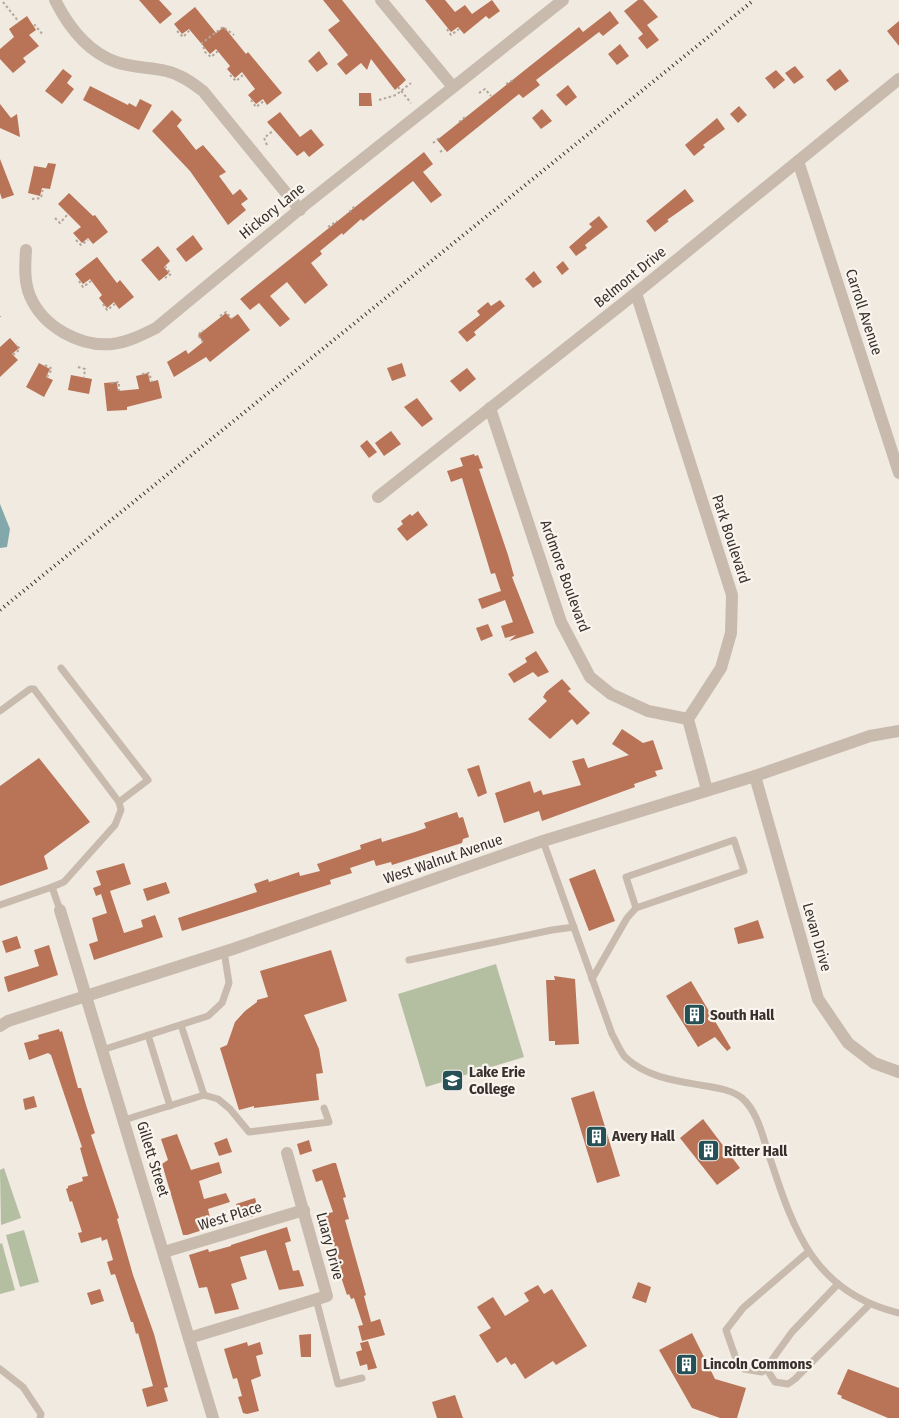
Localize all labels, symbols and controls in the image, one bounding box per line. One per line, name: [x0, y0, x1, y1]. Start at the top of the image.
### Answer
street label: Hickory Lane: [236, 179, 308, 243]
street label: Belmont Drive: [590, 243, 670, 311]
street label: Carroll Avenue: [842, 267, 886, 357]
street label: Park Boulevard: [708, 492, 754, 586]
street label: Ardmore Boulevard: [536, 518, 594, 634]
street label: West Walnut Avenue: [381, 830, 505, 888]
street label: Levan Drive: [799, 901, 835, 973]
building icon: South Hall: [682, 1003, 706, 1027]
place label: South Hall: [710, 1006, 775, 1024]
place label: Lake Erie College: [469, 1063, 526, 1098]
school or university icon: Lake Erie College: [441, 1069, 465, 1093]
street label: Gillett Street: [133, 1119, 173, 1199]
building icon: Avery Hall: [584, 1124, 608, 1148]
place label: Avery Hall: [611, 1127, 676, 1145]
building icon: Ritter Hall: [696, 1139, 720, 1163]
place label: Ritter Hall: [724, 1142, 788, 1160]
street label: West Place: [196, 1198, 264, 1234]
street label: Luary Drive: [312, 1210, 348, 1282]
building icon: Lincoln Commons: [675, 1352, 699, 1376]
place label: Lincoln Commons: [703, 1355, 812, 1373]

